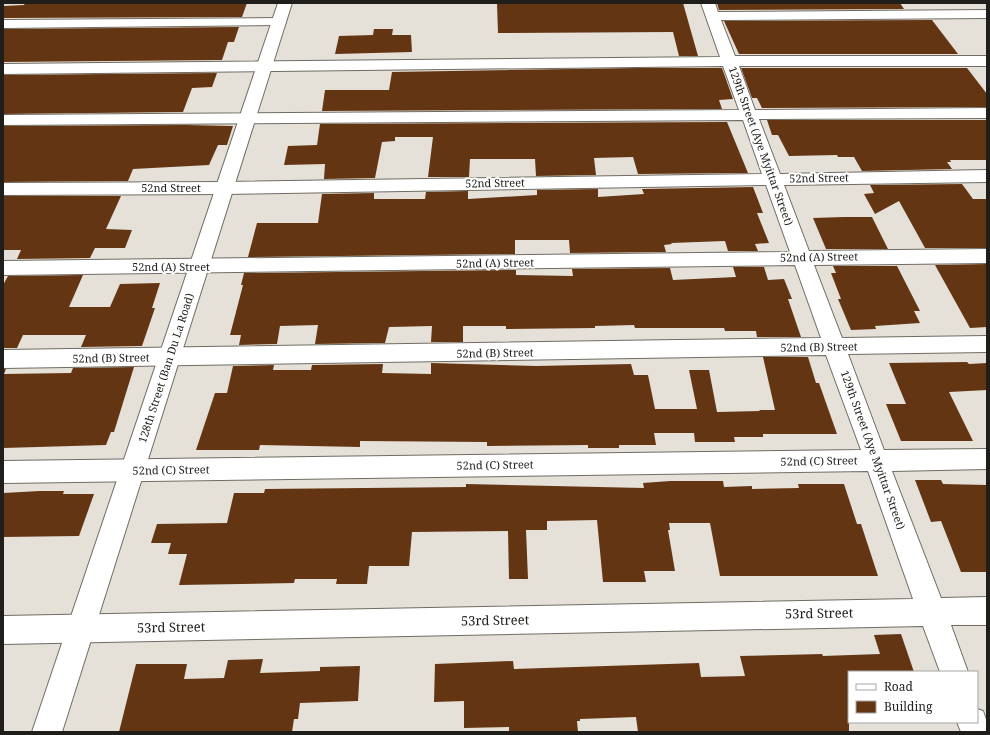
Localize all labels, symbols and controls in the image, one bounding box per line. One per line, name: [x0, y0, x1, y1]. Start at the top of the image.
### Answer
street label: 129th Street (Aye Myittar Street): [726, 64, 797, 228]
street label: 52nd Street: [789, 169, 849, 186]
street label: 52nd Street: [465, 174, 525, 191]
street label: 52nd Street: [141, 180, 201, 195]
street label: 52nd (A) Street: [780, 248, 858, 265]
street label: 52nd (A) Street: [456, 254, 534, 271]
street label: 52nd (A) Street: [132, 259, 210, 274]
street label: 128th Street (Ban Du La Road): [134, 291, 197, 445]
street label: 52nd (B) Street: [780, 338, 858, 355]
street label: 52nd (B) Street: [456, 344, 534, 361]
street label: 52nd (B) Street: [72, 349, 150, 366]
street label: 129th Street (Aye Myittar Street): [838, 368, 909, 532]
street label: 52nd (C) Street: [780, 452, 858, 469]
street label: 52nd (C) Street: [456, 456, 534, 473]
street label: 52nd (C) Street: [132, 461, 210, 478]
street label: 53rd Street: [785, 603, 854, 623]
street label: 53rd Street: [461, 610, 530, 630]
street label: 53rd Street: [137, 617, 206, 637]
legend: [848, 671, 978, 723]
text: Road: [884, 678, 914, 695]
text: Building: [884, 698, 933, 715]

